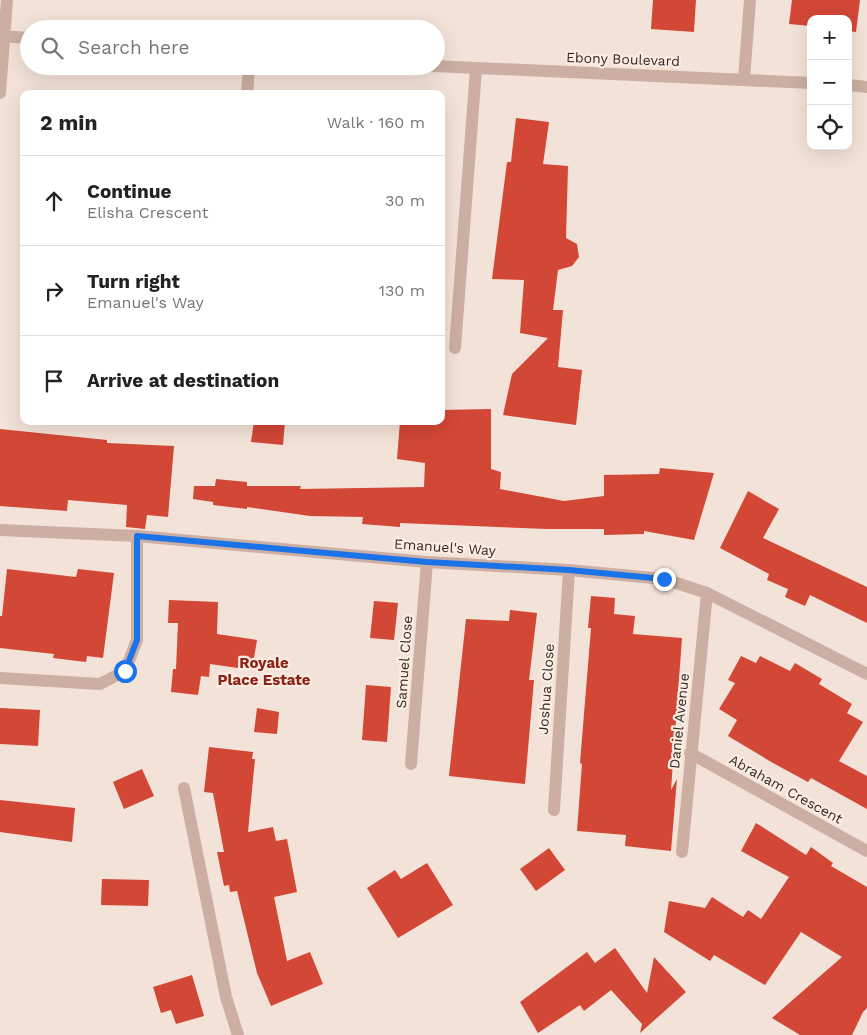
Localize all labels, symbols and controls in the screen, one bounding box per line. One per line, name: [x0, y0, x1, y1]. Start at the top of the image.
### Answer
map controls: [807, 15, 852, 150]
button: +: [807, 15, 852, 60]
search box: [20, 20, 445, 75]
icon: search: [38, 34, 66, 62]
text: Search here: [78, 36, 189, 59]
street label: Ebony Boulevard: [566, 49, 680, 69]
button: −: [807, 60, 852, 105]
button: locate: [807, 105, 852, 150]
text: 2 min: [40, 110, 97, 135]
text: Walk · 160 m: [327, 113, 425, 132]
text: Continue: [87, 180, 171, 203]
icon: ahead: [40, 187, 68, 215]
text: 30 m: [385, 191, 425, 210]
text: Elisha Crescent: [87, 203, 208, 222]
text: Turn right: [87, 270, 180, 293]
icon: right: [40, 277, 68, 305]
text: 130 m: [379, 281, 425, 300]
text: Emanuel's Way: [87, 293, 204, 312]
icon: arrive: [40, 367, 68, 395]
text: Arrive at destination: [87, 369, 279, 392]
street label: Emanuel's Way: [394, 535, 497, 559]
route end: [653, 568, 676, 591]
street label: Samuel Close: [393, 615, 415, 709]
street label: Joshua Close: [535, 643, 557, 735]
district label: Royale Place Estate: [218, 654, 311, 689]
route start: [114, 660, 137, 683]
street label: Daniel Avenue: [666, 672, 692, 770]
street label: Abraham Crescent: [727, 751, 846, 827]

